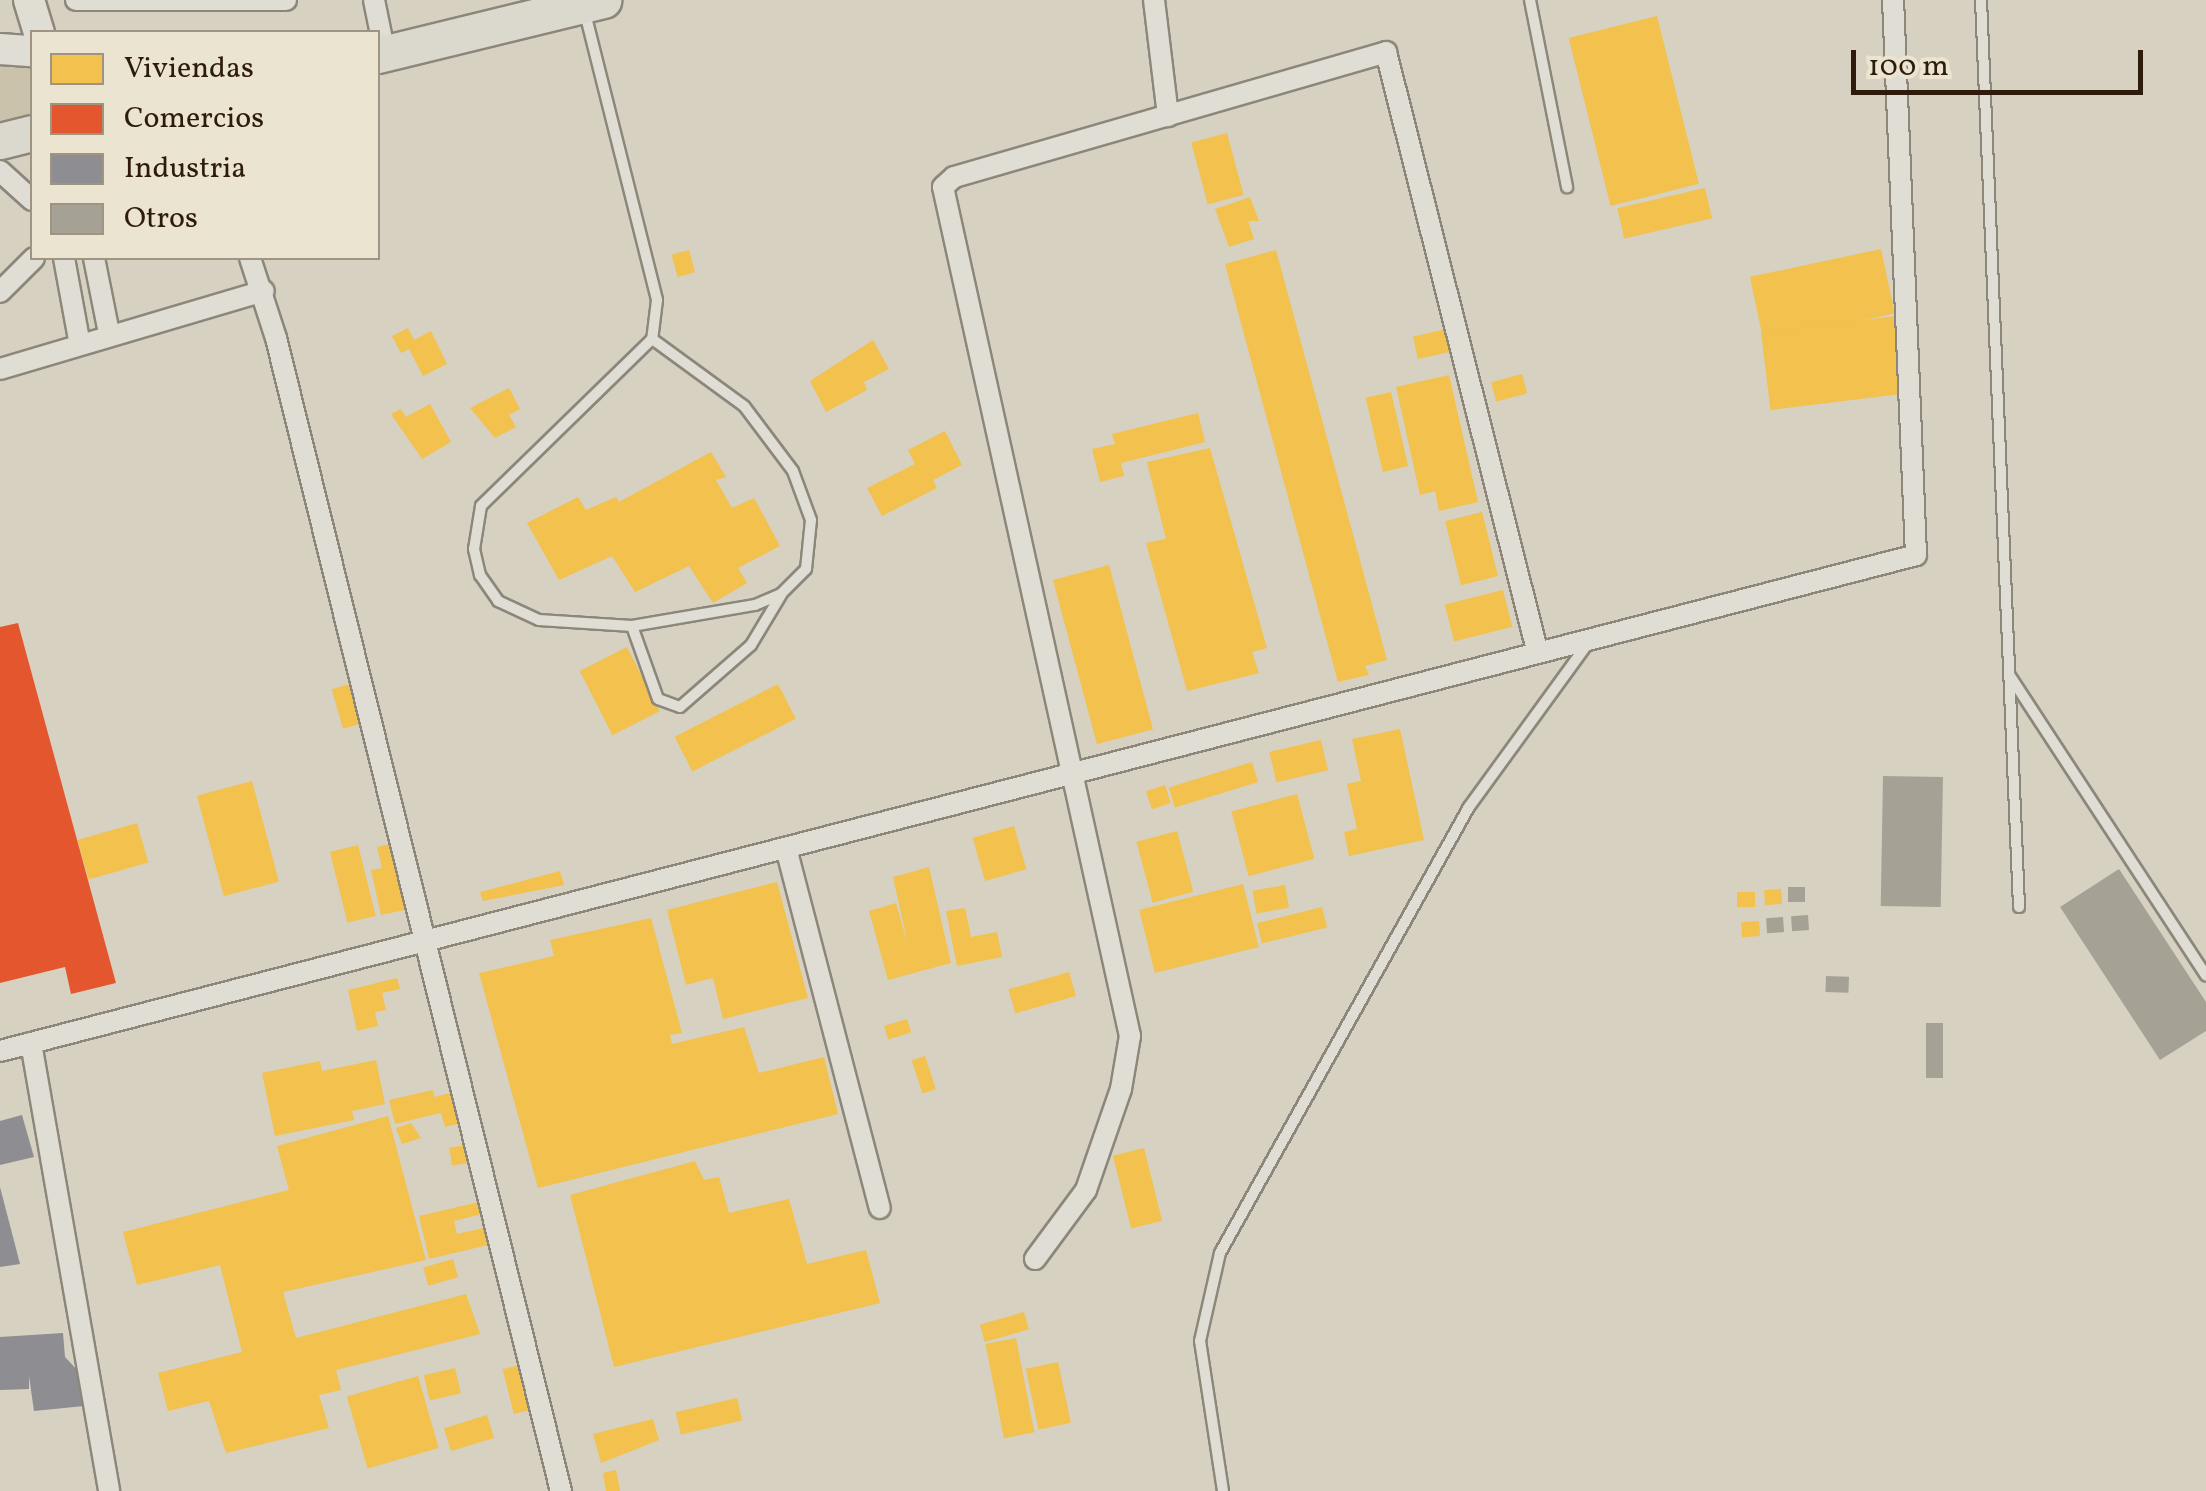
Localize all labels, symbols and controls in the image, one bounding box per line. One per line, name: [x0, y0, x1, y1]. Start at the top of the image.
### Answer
legend: [30, 30, 380, 260]
scale bar: [1856, 30, 2148, 92]
text: 100 m: [1868, 46, 1949, 88]
text: Viviendas: [124, 48, 254, 90]
text: Comercios: [124, 98, 264, 140]
text: Industria: [124, 148, 246, 190]
text: Otros: [124, 198, 198, 240]

